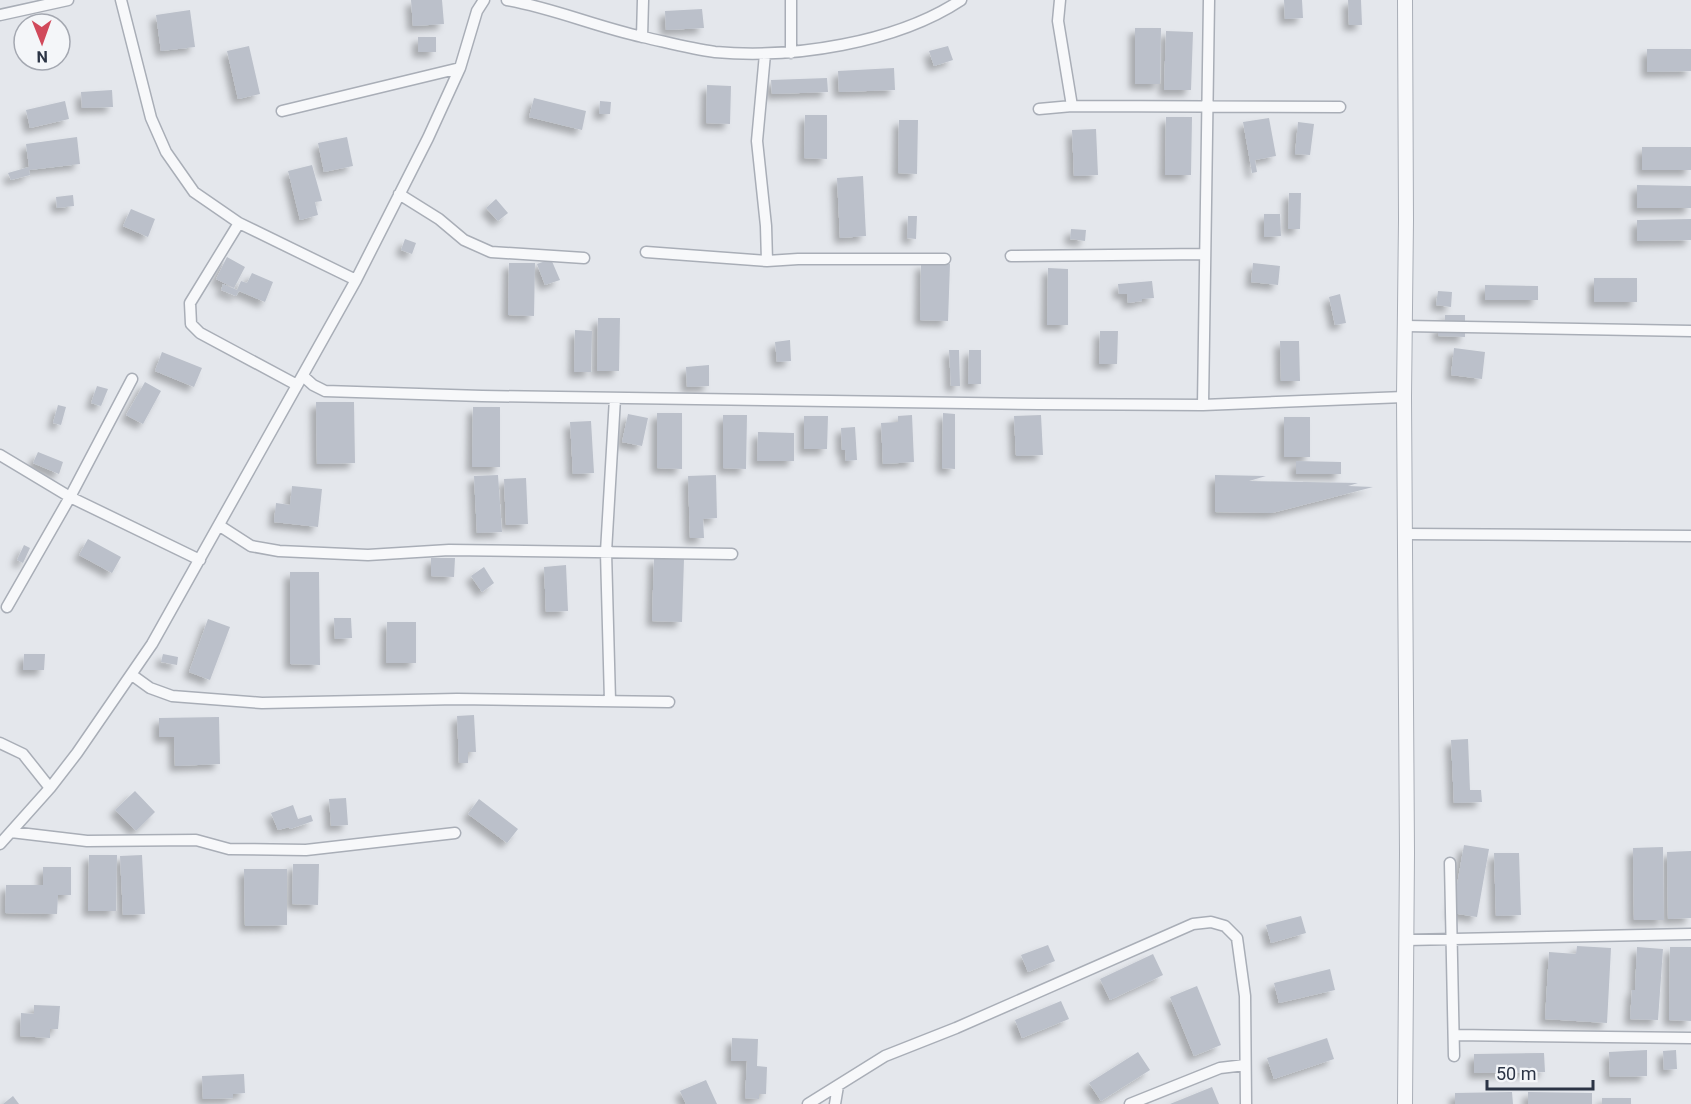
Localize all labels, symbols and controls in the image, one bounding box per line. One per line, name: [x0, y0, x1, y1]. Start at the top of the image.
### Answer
north arrow: [12, 12, 72, 72]
text: N: [36, 47, 48, 66]
scale bar: [1487, 1053, 1594, 1091]
text: 50 m: [1496, 1063, 1536, 1084]

